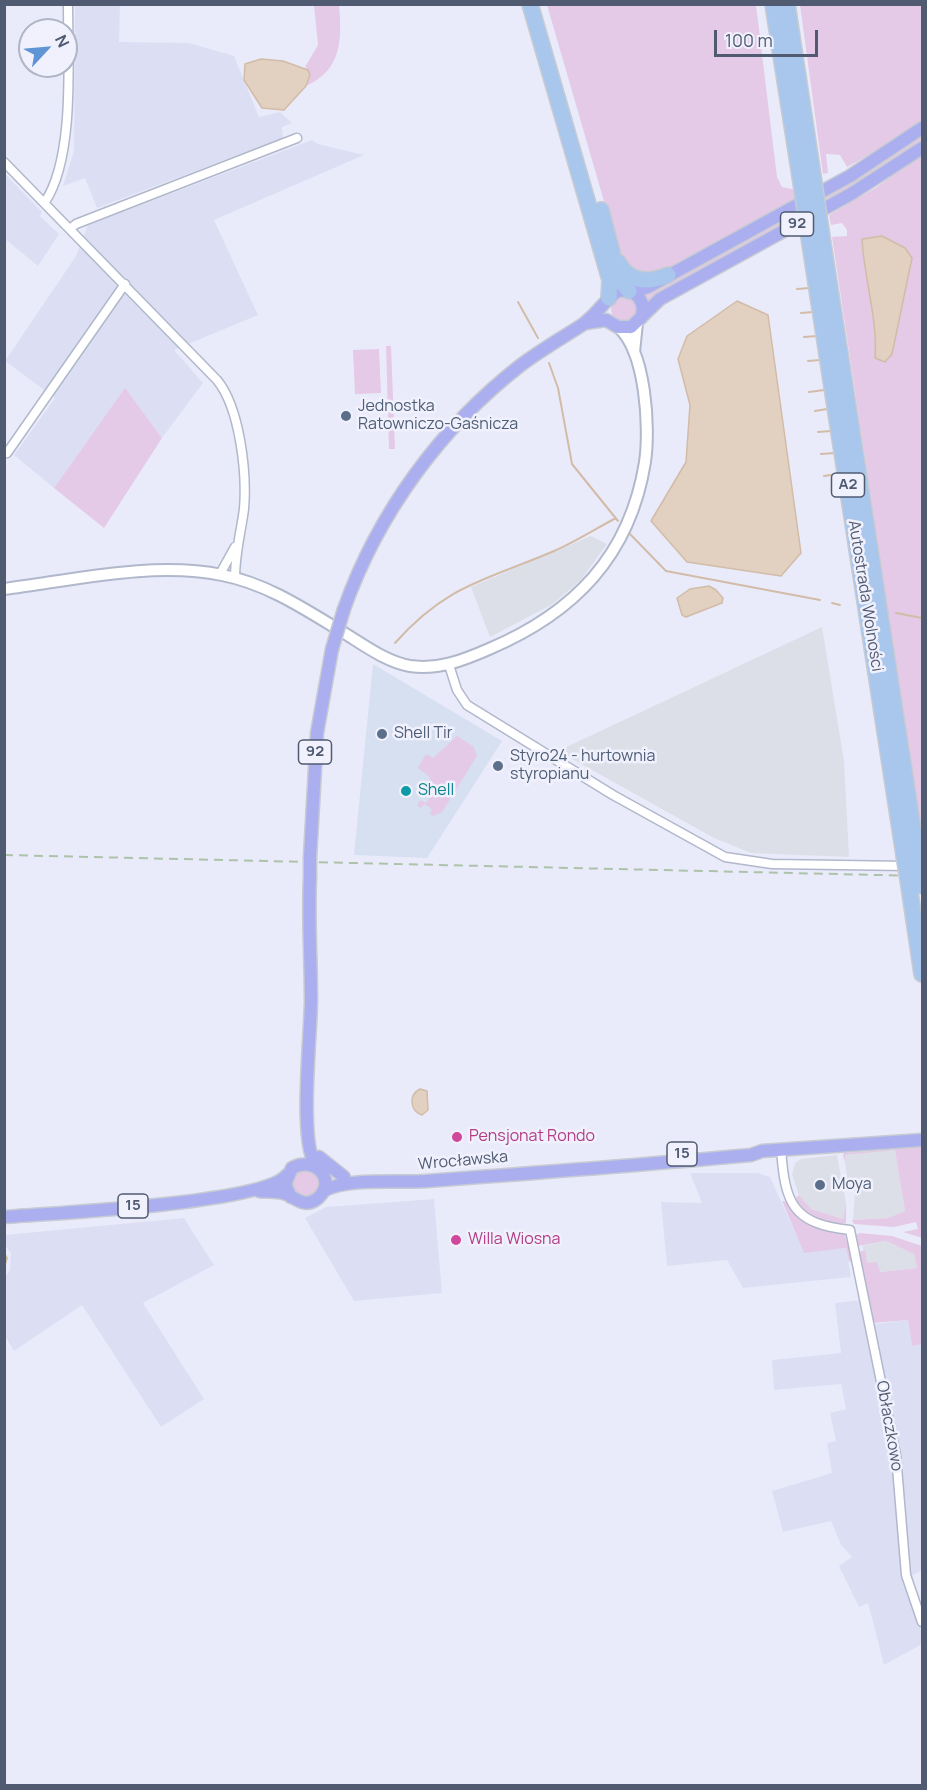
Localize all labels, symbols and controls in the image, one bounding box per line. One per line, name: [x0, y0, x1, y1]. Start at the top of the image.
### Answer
north arrow: [18, 18, 78, 78]
scale bar: [717, 18, 820, 56]
text: 100 m: [725, 28, 773, 52]
text: N: [50, 31, 75, 51]
road number: 92: [780, 212, 814, 236]
place label: Jednostka Ratowniczo-Gaśnicza: [358, 397, 518, 435]
marker: Jednostka Ratowniczo-Gaśnicza: [339, 409, 353, 423]
road number: A2: [832, 473, 864, 497]
street label: Autostrada Wolności: [844, 519, 886, 673]
place label: Shell Tir: [394, 724, 452, 744]
marker: Shell Tir: [375, 727, 389, 741]
road number: 92: [298, 740, 332, 764]
place label: Styro24 - hurtownia styropianu: [510, 747, 655, 785]
marker: Styro24 - hurtownia styropianu: [491, 759, 505, 773]
place label: Shell: [418, 781, 454, 801]
marker: Shell: [399, 784, 413, 798]
place label: Pensjonat Rondo: [469, 1127, 595, 1147]
marker: Pensjonat Rondo: [450, 1130, 464, 1144]
road number: 15: [667, 1142, 697, 1166]
street label: Wrocławska: [417, 1148, 509, 1174]
place label: Moya: [832, 1175, 872, 1195]
marker: Moya: [813, 1178, 827, 1192]
road number: 15: [118, 1194, 148, 1218]
place label: Willa Wiosna: [468, 1230, 561, 1250]
marker: Willa Wiosna: [449, 1233, 463, 1247]
street label: Obłaczkowo: [872, 1379, 906, 1473]

